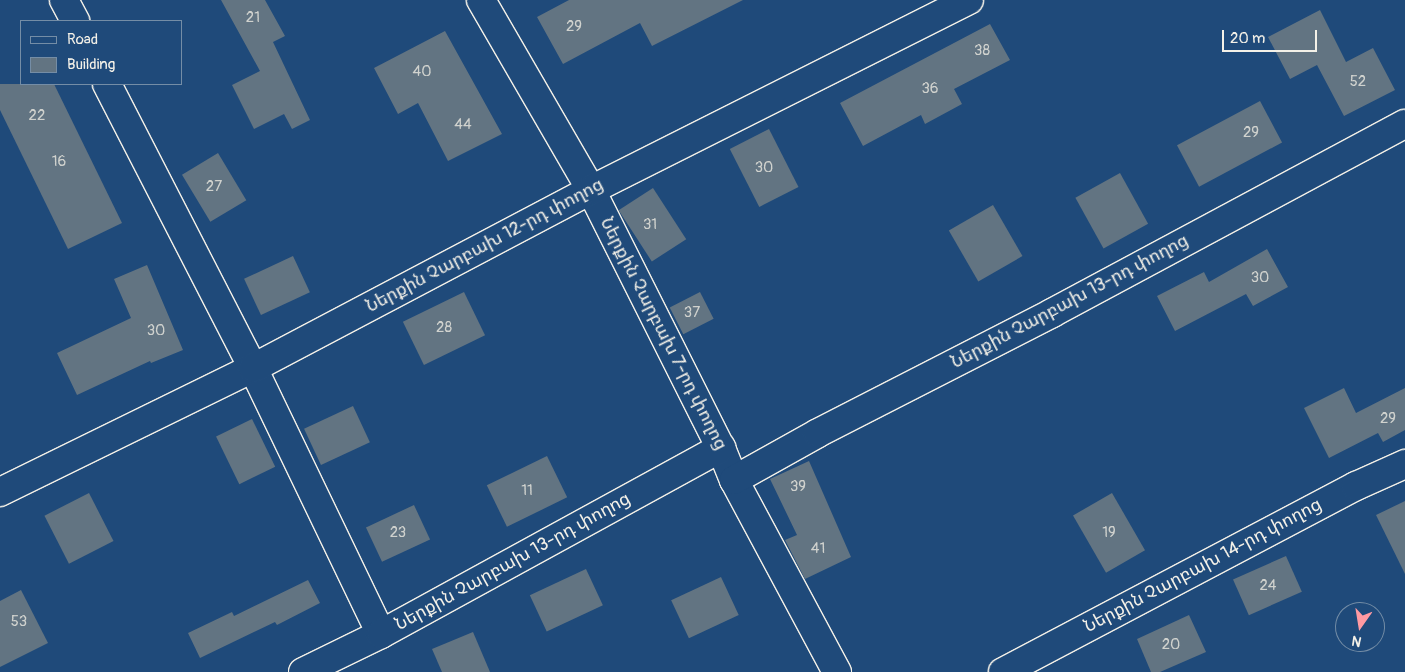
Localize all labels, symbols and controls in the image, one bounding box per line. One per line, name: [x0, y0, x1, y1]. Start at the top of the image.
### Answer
house number: 21: [246, 9, 260, 27]
house number: 29: [566, 18, 582, 36]
legend: [20, 20, 182, 85]
scale bar: [1225, 20, 1320, 52]
text: 20 m: [1230, 29, 1265, 48]
text: Road: [67, 30, 98, 49]
house number: 38: [974, 42, 990, 60]
text: Building: [67, 55, 115, 74]
house number: 40: [413, 63, 431, 81]
house number: 52: [1350, 73, 1366, 91]
house number: 36: [921, 80, 939, 98]
house number: 22: [29, 107, 45, 125]
house number: 44: [454, 116, 472, 134]
house number: 29: [1243, 124, 1259, 142]
house number: 16: [52, 153, 66, 171]
house number: 30: [755, 159, 773, 177]
street label: Ներքին Չարբախ 12-րդ փողոց: [363, 174, 607, 318]
house number: 27: [206, 178, 222, 196]
street label: Ներքին Չարբախ 7-րդ փողոց: [595, 214, 731, 454]
house number: 31: [643, 216, 657, 234]
street label: Ներքին Չարբախ 13-րդ փողոց: [948, 230, 1192, 374]
house number: 30: [1251, 269, 1269, 287]
house number: 37: [684, 304, 700, 322]
house number: 28: [436, 319, 452, 337]
house number: 30: [147, 322, 165, 340]
house number: 29: [1380, 410, 1396, 428]
house number: 39: [790, 478, 806, 496]
house number: 11: [521, 482, 533, 500]
street label: Ներքին Չարբախ 13-րդ փողոց: [392, 488, 634, 636]
street label: Ներքին Չարբախ 14-րդ փողոց: [1080, 494, 1326, 638]
house number: 23: [390, 524, 406, 542]
house number: 19: [1102, 524, 1116, 542]
house number: 41: [811, 540, 825, 558]
house number: 24: [1259, 577, 1277, 595]
north arrow: [1335, 602, 1385, 652]
house number: 53: [11, 613, 27, 631]
text: N: [1350, 632, 1363, 650]
house number: 20: [1162, 636, 1180, 654]

